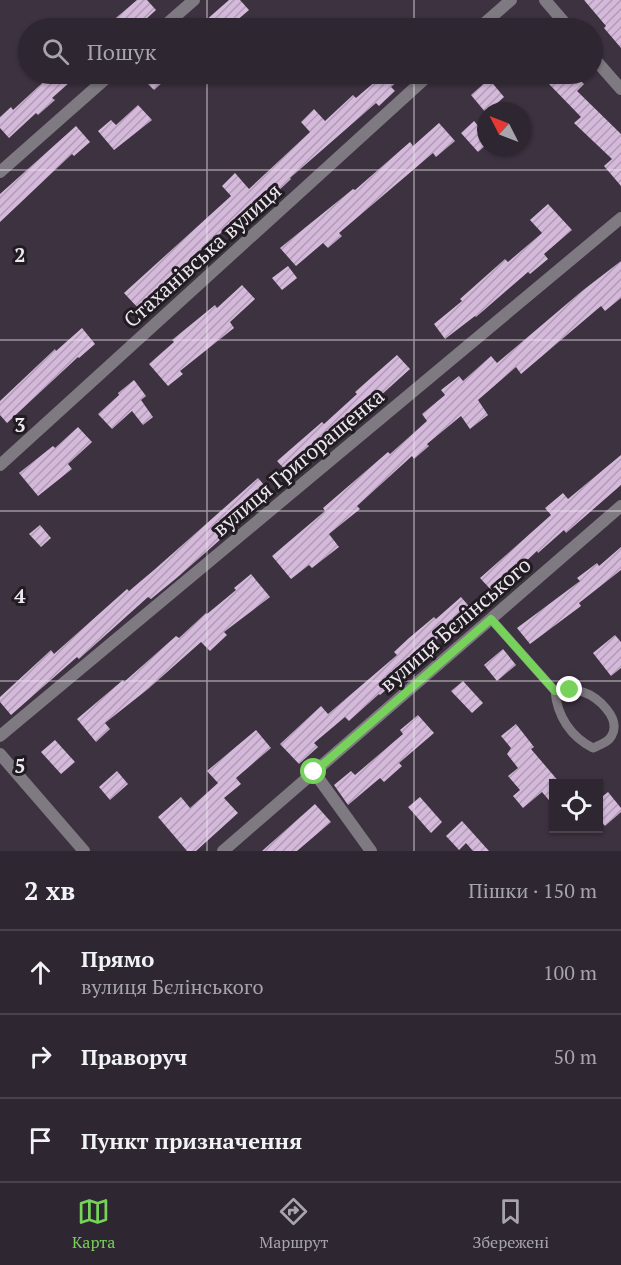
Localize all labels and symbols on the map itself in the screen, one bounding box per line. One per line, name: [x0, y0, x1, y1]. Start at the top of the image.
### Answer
north arrow: [477, 102, 531, 156]
street label: Стаханівська вулиця: [117, 177, 287, 333]
text: 2: [14, 241, 26, 268]
street label: вулиця Григоращенка: [206, 382, 390, 542]
text: 3: [14, 411, 26, 438]
street label: вулиця Бєлінського: [374, 551, 536, 697]
text: 4: [14, 582, 26, 609]
route end: [556, 676, 582, 702]
text: 5: [14, 752, 26, 779]
route start: [300, 758, 326, 784]

